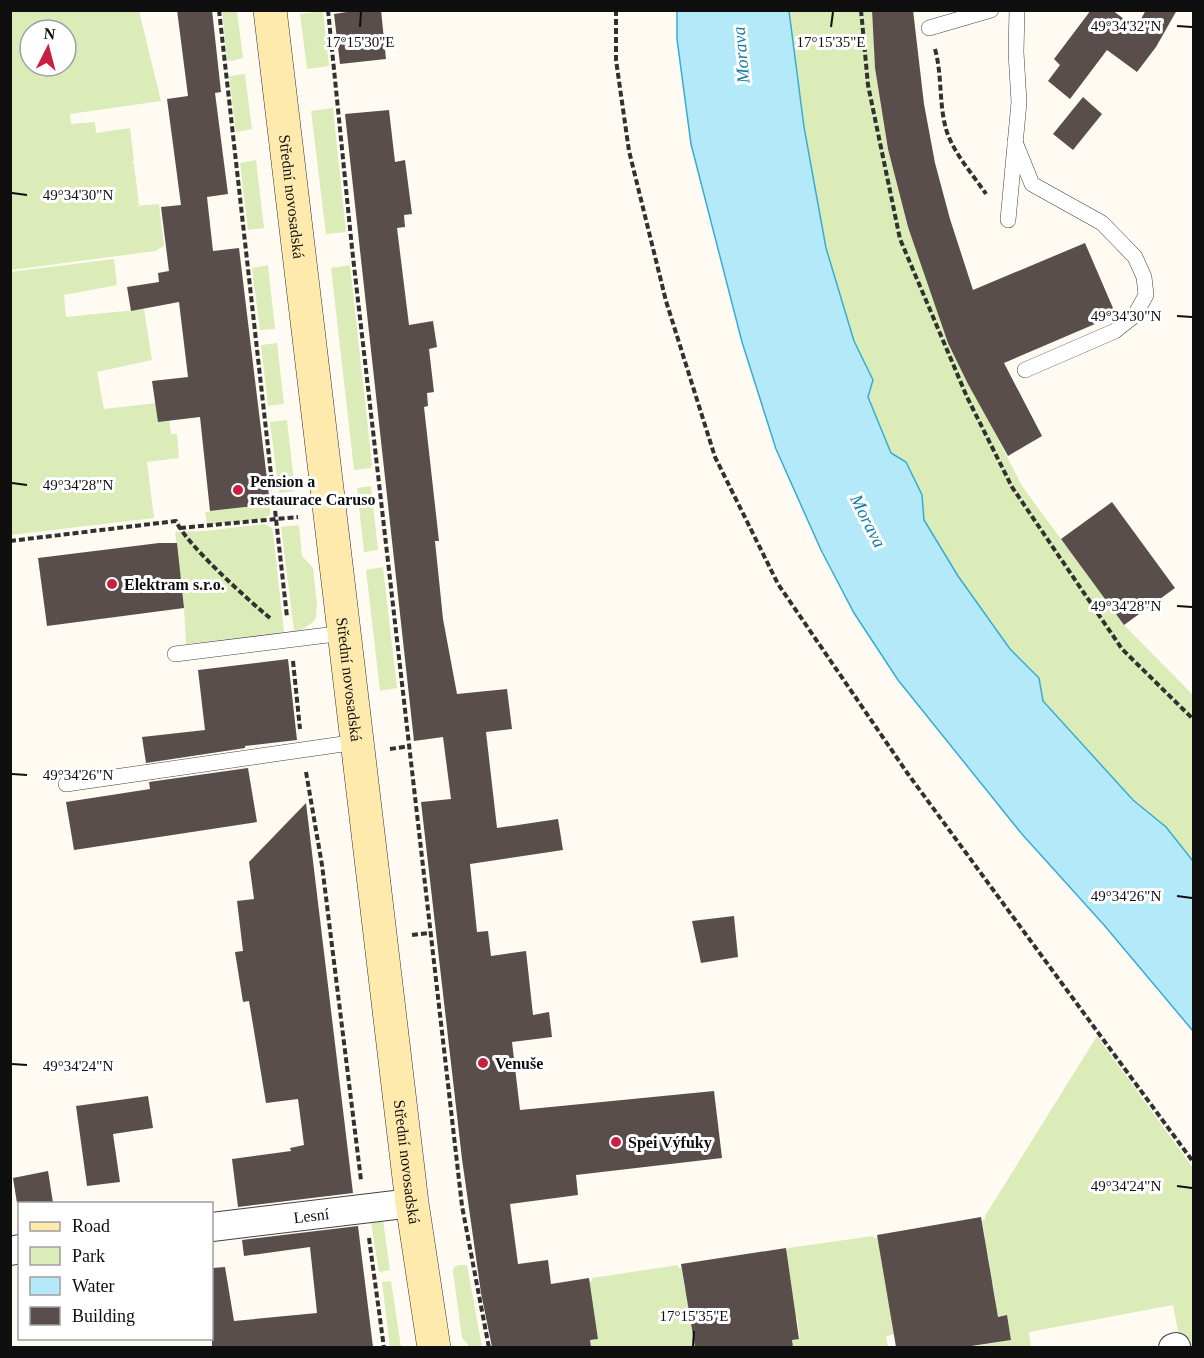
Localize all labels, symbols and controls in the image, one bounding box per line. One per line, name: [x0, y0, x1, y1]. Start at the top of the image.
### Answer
north arrow: [18, 18, 78, 78]
text: 49°34'32"N: [1091, 18, 1161, 34]
text: N: [43, 25, 57, 43]
water label: Morava: [729, 26, 754, 85]
text: 17°15'30"E: [326, 34, 395, 50]
text: 17°15'35"E: [797, 34, 866, 50]
street label: Střední novosadská: [276, 134, 308, 260]
text: 49°34'30"N: [43, 187, 113, 203]
text: 49°34'30"N: [1091, 308, 1161, 324]
place label: Pension a restaurace Caruso: [250, 473, 375, 508]
text: 49°34'28"N: [43, 477, 113, 493]
marker: Pension a restaurace Caruso: [231, 483, 245, 497]
water label: Morava: [846, 490, 890, 551]
place label: Elektram s.r.o.: [124, 576, 225, 593]
marker: Elektram s.r.o.: [105, 577, 119, 591]
text: 49°34'28"N: [1091, 598, 1161, 614]
street label: Střední novosadská: [334, 616, 365, 742]
text: 49°34'26"N: [43, 767, 113, 783]
text: 49°34'26"N: [1091, 888, 1161, 904]
place label: Venuše: [495, 1055, 543, 1072]
marker: Venuše: [476, 1056, 490, 1070]
text: 49°34'24"N: [43, 1058, 113, 1074]
street label: Střední novosadská: [391, 1099, 424, 1225]
place label: Spei Výfuky: [628, 1134, 712, 1152]
marker: Spei Výfuky: [609, 1135, 623, 1149]
text: 49°34'24"N: [1091, 1178, 1161, 1194]
legend: [18, 1202, 213, 1340]
street label: Lesní: [293, 1204, 331, 1226]
text: Road: [72, 1216, 110, 1236]
text: Park: [72, 1246, 105, 1266]
text: Water: [72, 1276, 115, 1296]
text: Building: [72, 1306, 135, 1326]
text: 17°15'35"E: [660, 1308, 729, 1324]

